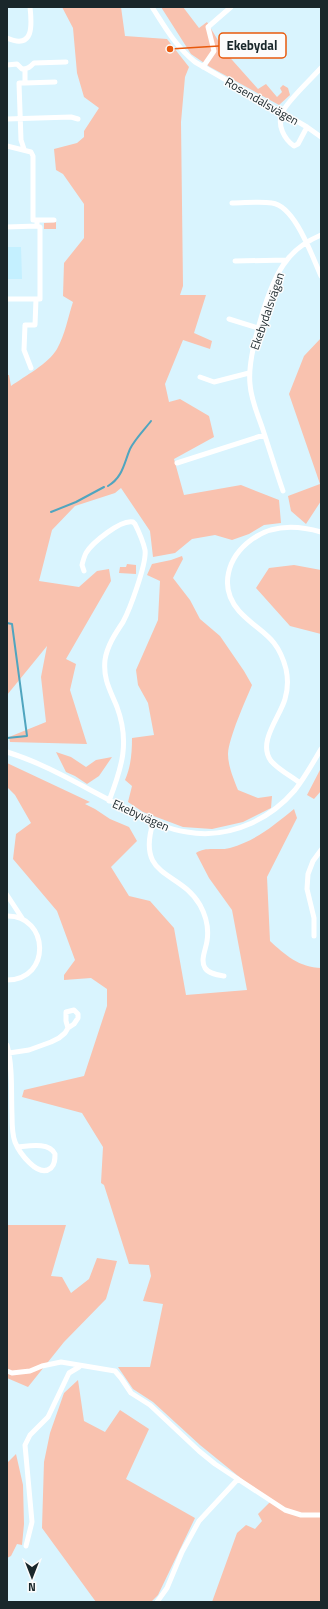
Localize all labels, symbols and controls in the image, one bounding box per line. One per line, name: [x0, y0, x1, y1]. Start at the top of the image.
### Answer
callout: Ekebydal: [219, 33, 286, 58]
text: Ekebydal: [226, 35, 278, 55]
street label: Rosendalsvägen: [221, 72, 303, 130]
street label: Ekebydalsvägen: [245, 270, 289, 352]
street label: Ekebyvägen: [109, 794, 173, 836]
north arrow: [12, 1557, 52, 1597]
text: N: [28, 1579, 36, 1595]

